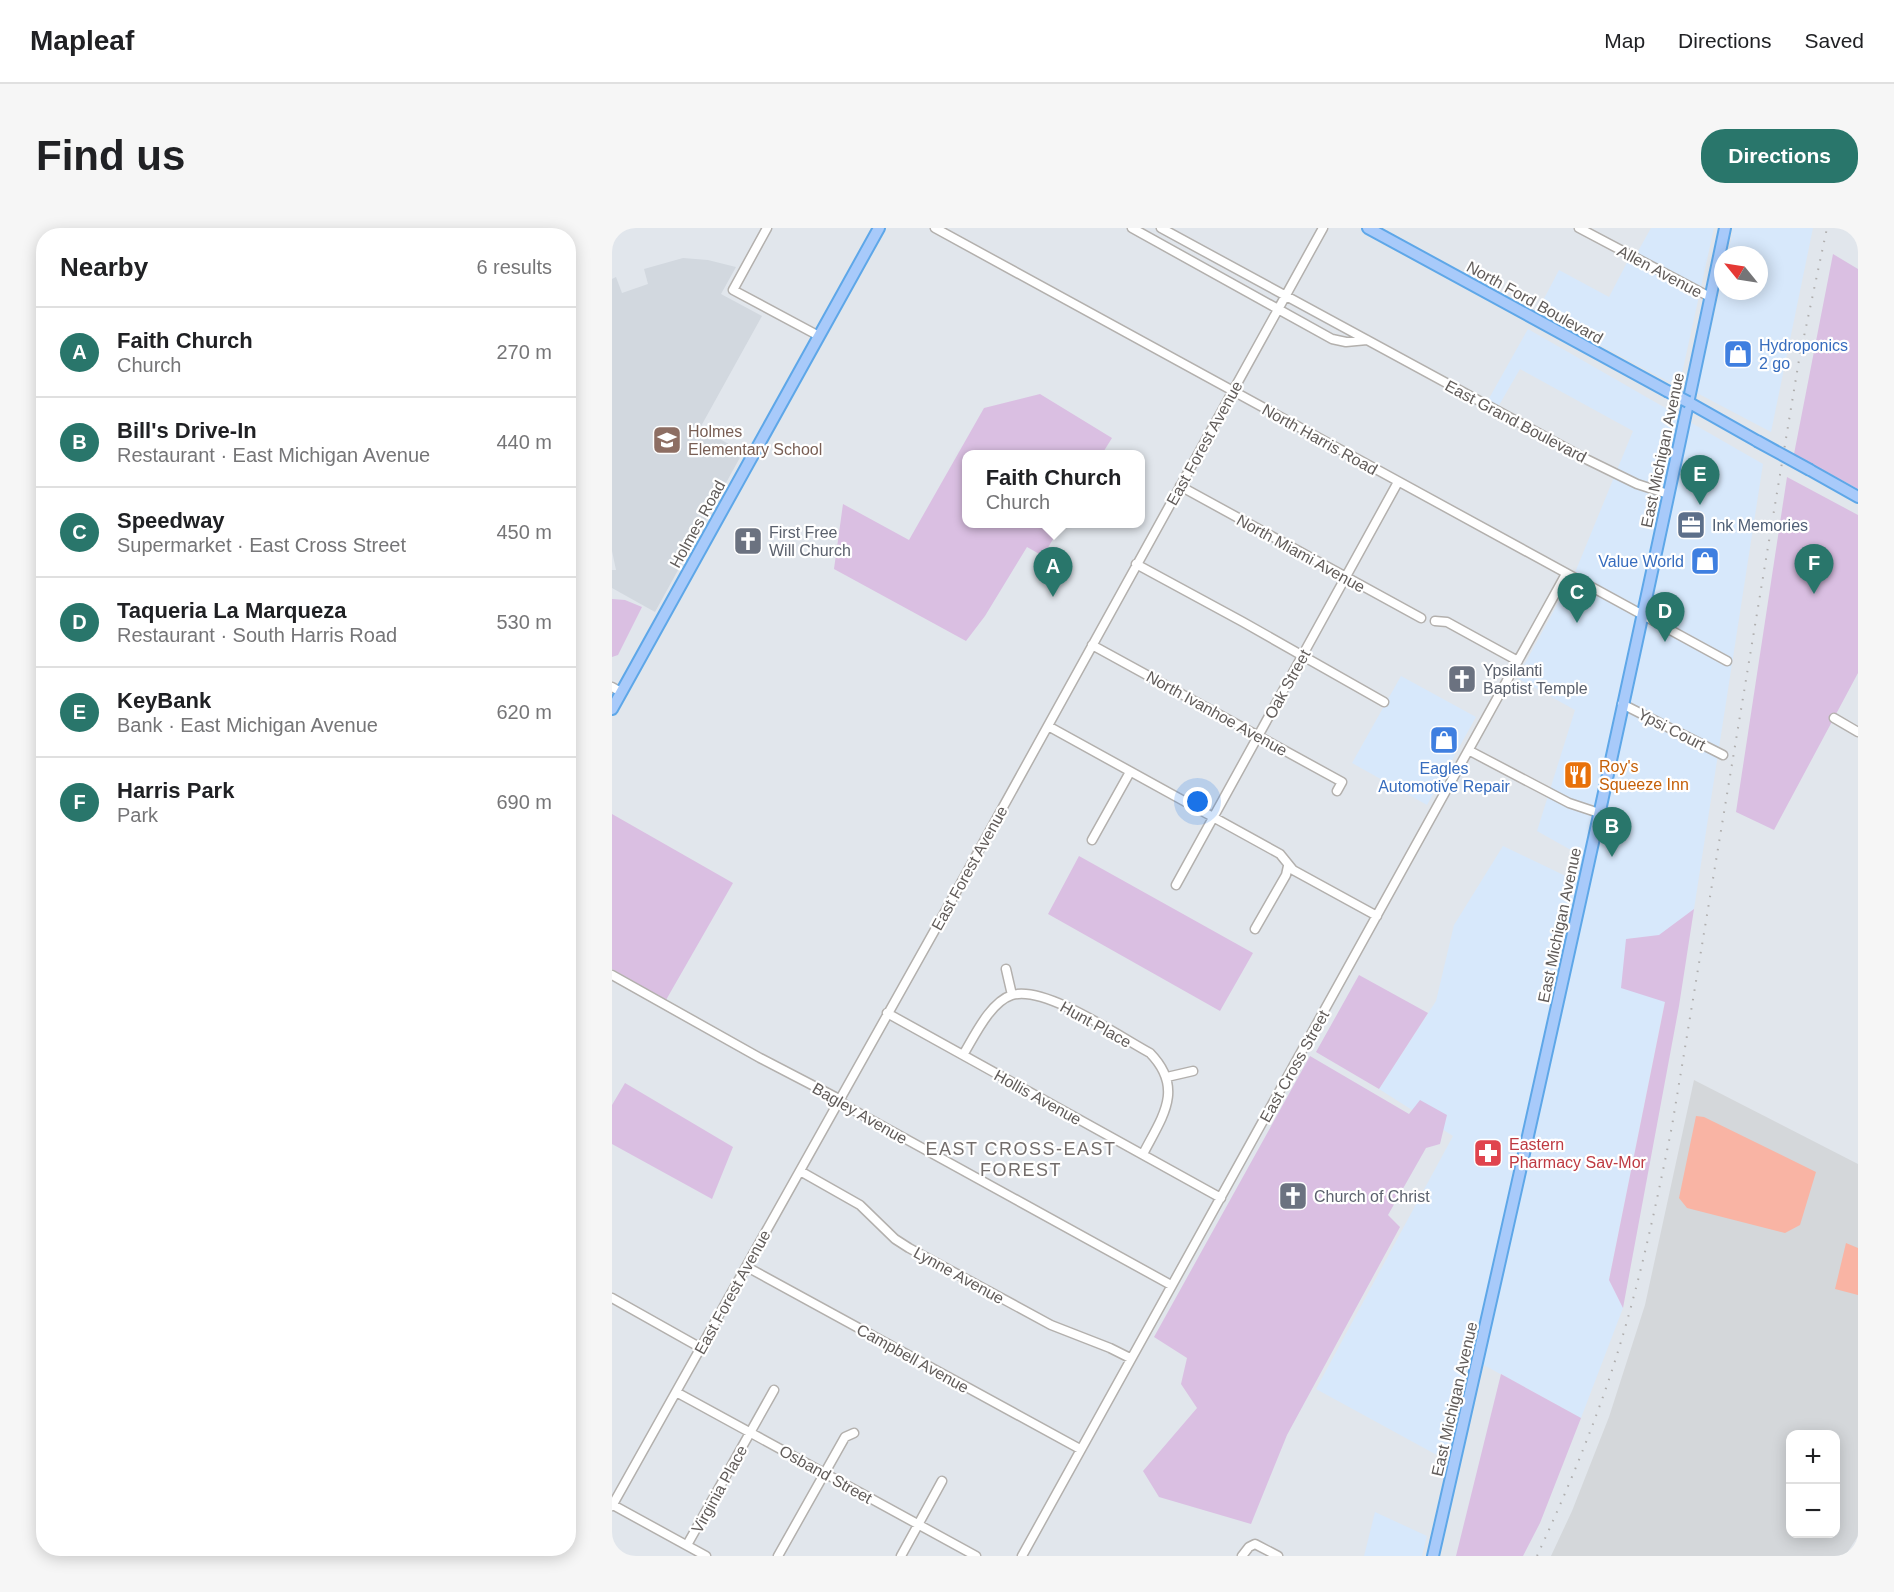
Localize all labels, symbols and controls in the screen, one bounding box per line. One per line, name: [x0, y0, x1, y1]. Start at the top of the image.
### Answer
text: Mapleaf: [30, 25, 134, 56]
text: Map: [1604, 29, 1645, 52]
text: Directions: [1678, 29, 1771, 52]
text: Saved: [1804, 29, 1864, 52]
button: Directions: [1701, 129, 1858, 183]
text: Find us: [36, 132, 185, 179]
street label: Allen Avenue: [1615, 242, 1705, 301]
north arrow: [1714, 246, 1768, 300]
text: Nearby: [60, 252, 148, 282]
text: 6 results: [476, 256, 552, 278]
street label: North Ford Boulevard: [1464, 258, 1606, 347]
text: Faith Church: [117, 328, 253, 353]
place label: Hydroponics 2 go: [1759, 337, 1848, 372]
shop icon: Hydroponics 2 go: [1722, 338, 1754, 370]
text: A: [72, 341, 87, 363]
text: 270 m: [496, 341, 552, 363]
text: Church: [117, 354, 181, 376]
street label: East Michigan Avenue: [1638, 371, 1687, 529]
street label: East Grand Boulevard: [1442, 377, 1589, 466]
street label: East Forest Avenue: [1163, 378, 1246, 508]
street label: North Harris Road: [1259, 401, 1380, 478]
text: Bill's Drive-In: [117, 418, 257, 443]
place label: Holmes Elementary School: [688, 423, 822, 458]
school or university icon: Holmes Elementary School: [651, 424, 683, 456]
text: B: [72, 431, 87, 453]
text: 440 m: [496, 431, 552, 453]
text: Restaurant · East Michigan Avenue: [117, 444, 430, 466]
popup: [962, 450, 1145, 528]
pin: E: [1680, 456, 1720, 505]
text: Faith Church: [986, 465, 1121, 490]
street label: Holmes Road: [667, 478, 728, 571]
text: Church: [986, 491, 1050, 513]
text: Speedway: [117, 508, 225, 533]
office icon: Ink Memories: [1675, 509, 1707, 541]
street label: North Miami Avenue: [1234, 511, 1368, 596]
place label: Ink Memories: [1712, 517, 1808, 534]
text: C: [72, 521, 87, 543]
text: 450 m: [496, 521, 552, 543]
place label: First Free Will Church: [769, 524, 851, 559]
church icon: First Free Will Church: [732, 525, 764, 557]
text: Supermarket · East Cross Street: [117, 534, 406, 556]
pin: F: [1794, 544, 1834, 594]
shop icon: Value World: [1689, 545, 1721, 577]
pin: A: [1034, 548, 1072, 597]
place label: Value World: [1598, 553, 1684, 570]
pin: C: [1558, 574, 1596, 623]
pin: D: [1646, 592, 1684, 642]
text: Taqueria La Marqueza: [117, 598, 346, 623]
text: D: [72, 611, 87, 633]
text: 530 m: [496, 611, 552, 633]
text: Restaurant · South Harris Road: [117, 624, 397, 646]
street label: Oak Street: [1261, 646, 1314, 722]
place label: Ypsilanti Baptist Temple: [1483, 662, 1588, 697]
church icon: Ypsilanti Baptist Temple: [1446, 663, 1478, 695]
street label: North Ivanhoe Avenue: [1144, 668, 1290, 759]
text: KeyBank: [117, 688, 211, 713]
text: E: [73, 701, 86, 723]
text: 620 m: [496, 701, 552, 723]
street label: Ypsi Court: [1635, 705, 1709, 754]
text: Bank · East Michigan Avenue: [117, 714, 378, 736]
shop icon: Eagles Automotive Repair: [1428, 724, 1460, 756]
place label: Roy's Squeeze Inn: [1599, 758, 1689, 793]
restaurant icon: Roy's Squeeze Inn: [1562, 759, 1594, 791]
place label: Eagles Automotive Repair: [1378, 760, 1510, 795]
text: Harris Park: [117, 778, 234, 803]
your location: [1183, 787, 1212, 816]
text: F: [73, 791, 86, 813]
text: 690 m: [496, 791, 552, 813]
street label: East Forest Avenue: [928, 803, 1011, 933]
text: Park: [117, 804, 158, 826]
pin: B: [1592, 808, 1632, 857]
street label: East Michigan Avenue: [1535, 846, 1584, 1004]
street label: Hunt Place: [1057, 998, 1134, 1051]
street label: East Cross Street: [1257, 1007, 1333, 1125]
street label: Hollis Avenue: [991, 1067, 1084, 1128]
street label: Bagley Avenue: [809, 1079, 910, 1147]
place label: Eastern Pharmacy Sav-Mor: [1509, 1136, 1647, 1171]
pharmacy icon: Eastern Pharmacy Sav-Mor: [1472, 1137, 1504, 1169]
district label: EAST CROSS-EAST FOREST: [925, 1139, 1117, 1180]
church icon: Church of Christ: [1277, 1180, 1309, 1212]
place label: Church of Christ: [1314, 1188, 1430, 1205]
street label: East Forest Avenue: [691, 1227, 774, 1357]
street label: Lynne Avenue: [911, 1244, 1007, 1307]
street label: East Michigan Avenue: [1428, 1320, 1481, 1478]
street label: Campbell Avenue: [854, 1321, 972, 1396]
map controls: [1786, 1430, 1840, 1538]
button: +: [1786, 1430, 1840, 1484]
street label: Virginia Place: [688, 1442, 751, 1536]
street label: Osband Street: [777, 1442, 875, 1507]
button: −: [1786, 1484, 1840, 1538]

